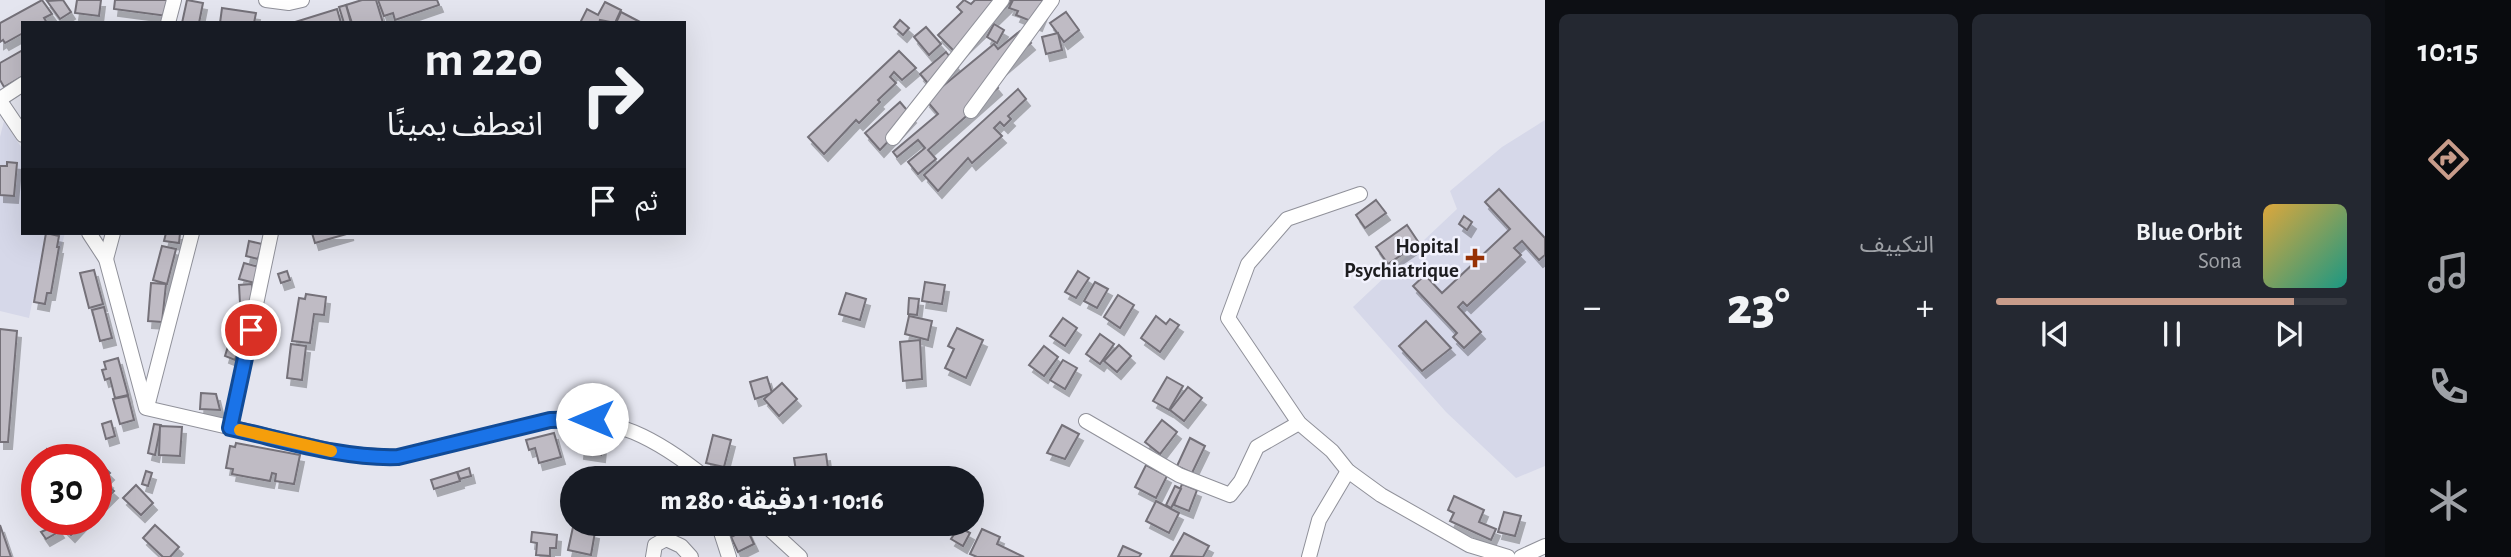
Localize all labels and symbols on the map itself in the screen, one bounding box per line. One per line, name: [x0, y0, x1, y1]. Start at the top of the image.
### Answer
place label: Hopital Psychiatrique: [1344, 236, 1459, 281]
marker: Hopital Psychiatrique: [1465, 248, 1485, 268]
pin: [221, 300, 281, 360]
position arrow: [555, 382, 629, 456]
speed limit sign: 30: [21, 444, 112, 535]

